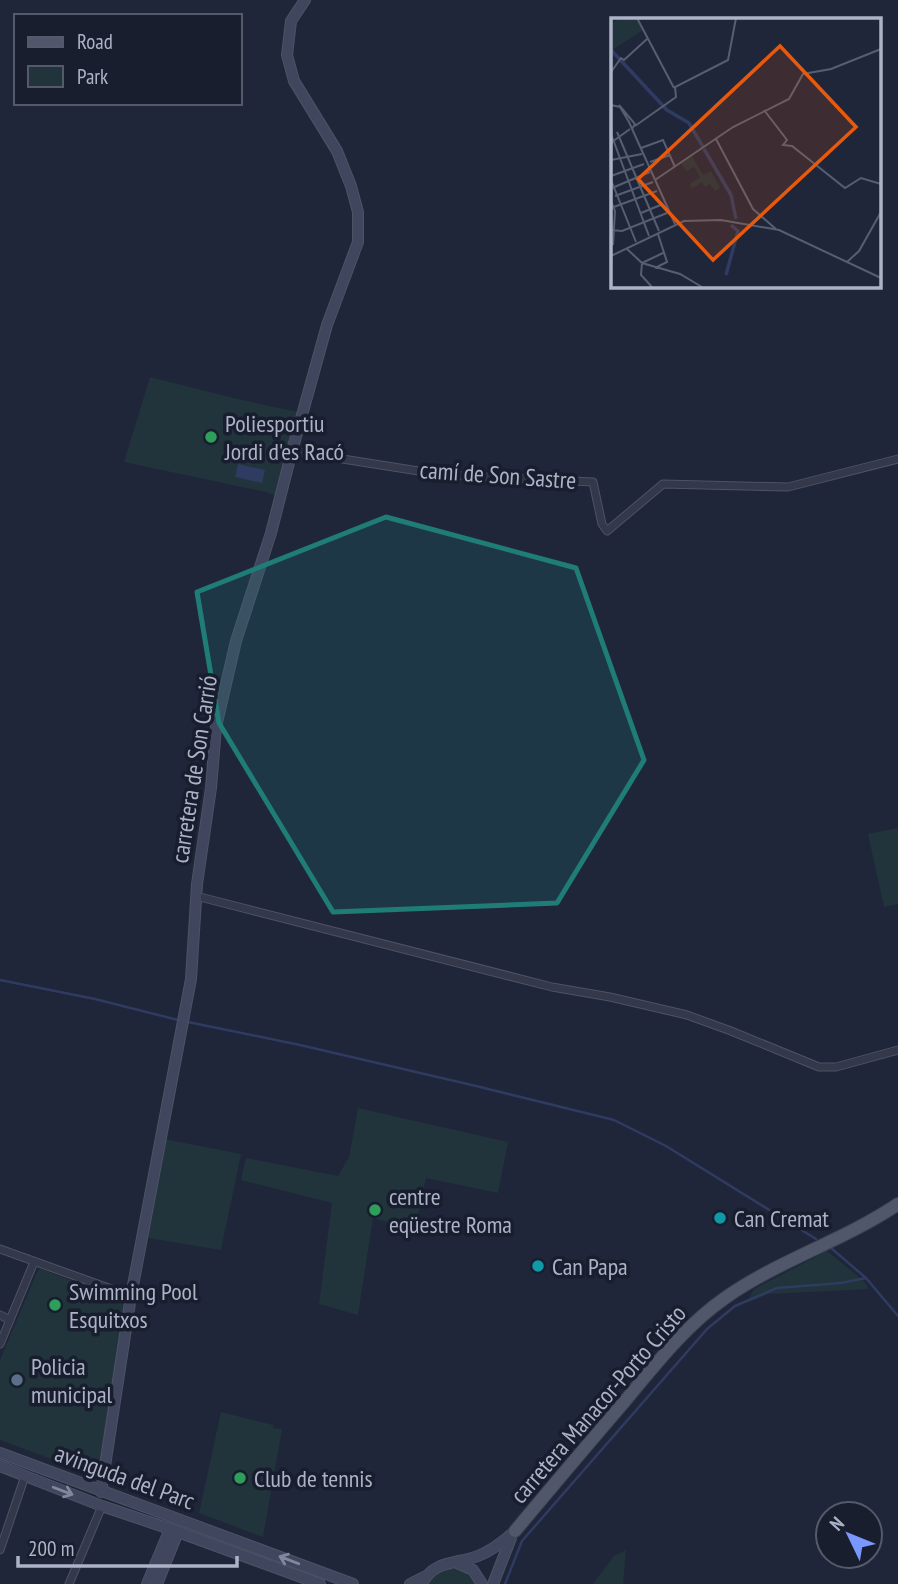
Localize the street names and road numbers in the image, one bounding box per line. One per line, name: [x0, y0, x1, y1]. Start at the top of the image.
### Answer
street label: camí de Son Sastre: [419, 454, 577, 496]
street label: carretera de Son Carrió: [164, 673, 224, 865]
street label: carretera Manacor-Porto Cristo: [503, 1298, 693, 1510]
street label: avinguda del Parc: [51, 1437, 200, 1517]

